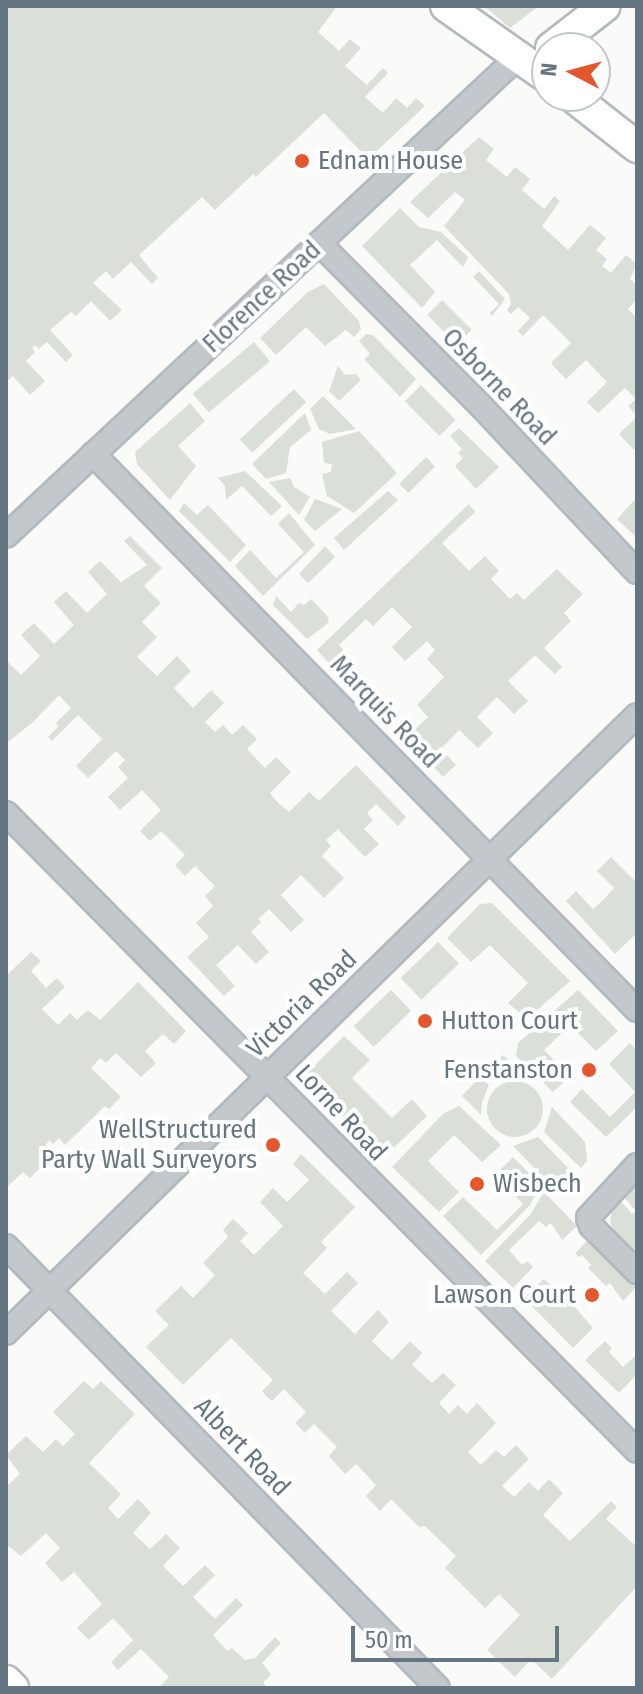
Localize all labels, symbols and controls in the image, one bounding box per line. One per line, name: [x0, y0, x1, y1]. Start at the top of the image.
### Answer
north arrow: [531, 32, 611, 112]
text: N: [535, 62, 563, 78]
place label: Ednam House: [318, 145, 463, 177]
marker: Ednam House: [293, 152, 311, 170]
street label: Florence Road: [197, 234, 327, 360]
street label: Osborne Road: [435, 322, 563, 452]
street label: Marquis Road: [323, 649, 447, 775]
street label: Victoria Road: [240, 944, 364, 1064]
place label: Hutton Court: [441, 1005, 578, 1037]
marker: Hutton Court: [416, 1012, 434, 1030]
place label: Fenstanston: [444, 1054, 573, 1086]
street label: Lorne Road: [289, 1058, 393, 1168]
marker: Fenstanston: [580, 1061, 598, 1079]
place label: WellStructured Party Wall Surveyors: [41, 1114, 257, 1176]
marker: WellStructured Party Wall Surveyors: [264, 1136, 282, 1154]
place label: Wisbech: [493, 1168, 582, 1200]
marker: Wisbech: [468, 1175, 486, 1193]
place label: Lawson Court: [433, 1279, 576, 1311]
marker: Lawson Court: [583, 1286, 601, 1304]
street label: Albert Road: [187, 1391, 297, 1503]
scale bar: [355, 1610, 563, 1660]
text: 50 m: [365, 1626, 413, 1654]

